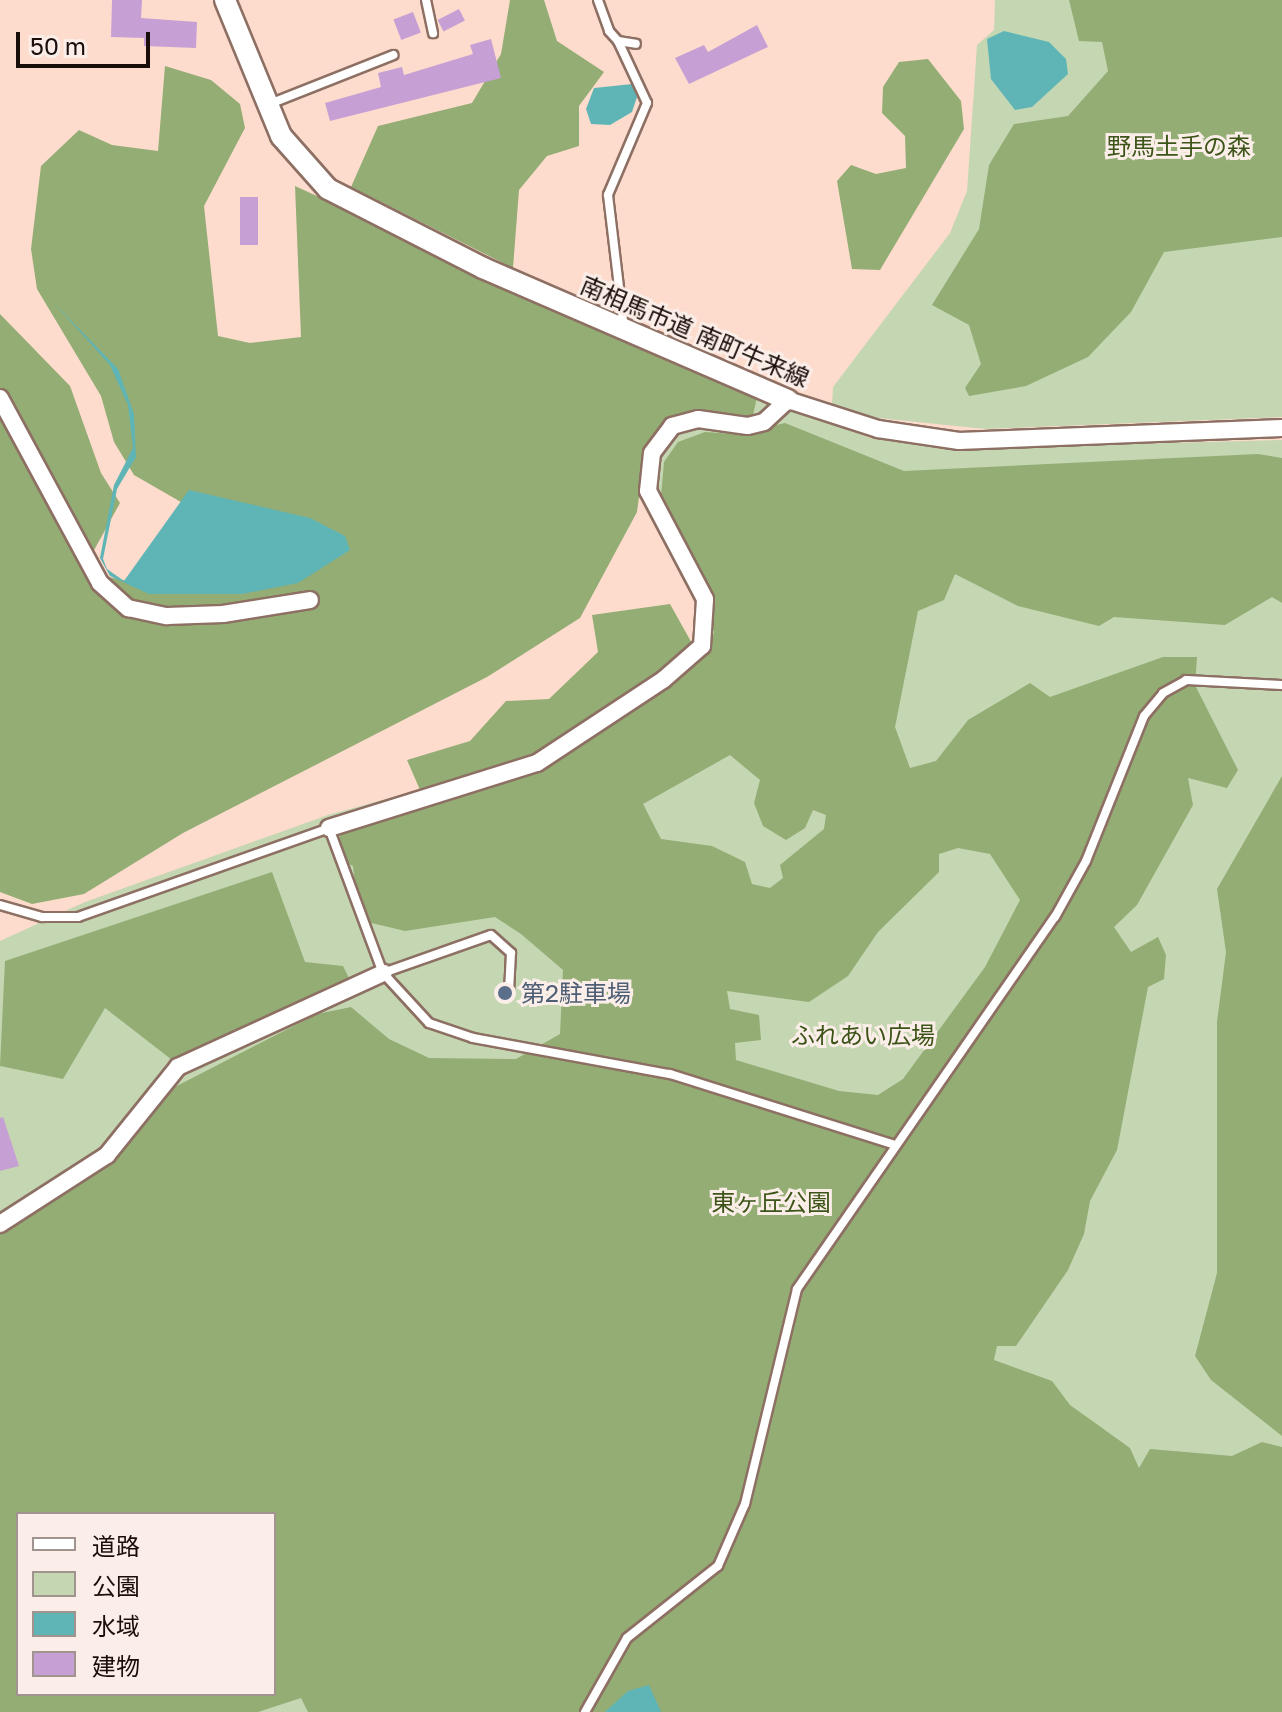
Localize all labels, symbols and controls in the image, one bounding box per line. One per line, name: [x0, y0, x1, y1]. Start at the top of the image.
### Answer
scale bar: [20, 16, 154, 66]
text: 50 m: [30, 31, 86, 60]
park label: 野馬土手の森: [1107, 132, 1251, 160]
street label: 南相馬市道 南町牛来線: [576, 270, 814, 392]
place label: 第2駐車場: [521, 979, 631, 1007]
marker: 第2駐車場: [496, 984, 514, 1002]
park label: ふれあい広場: [791, 1021, 935, 1049]
park label: 東ヶ丘公園: [711, 1188, 831, 1216]
legend: [16, 1512, 276, 1696]
text: 道路: [92, 1531, 140, 1560]
text: 公園: [92, 1571, 140, 1600]
text: 水域: [92, 1611, 140, 1640]
text: 建物: [92, 1651, 140, 1680]

